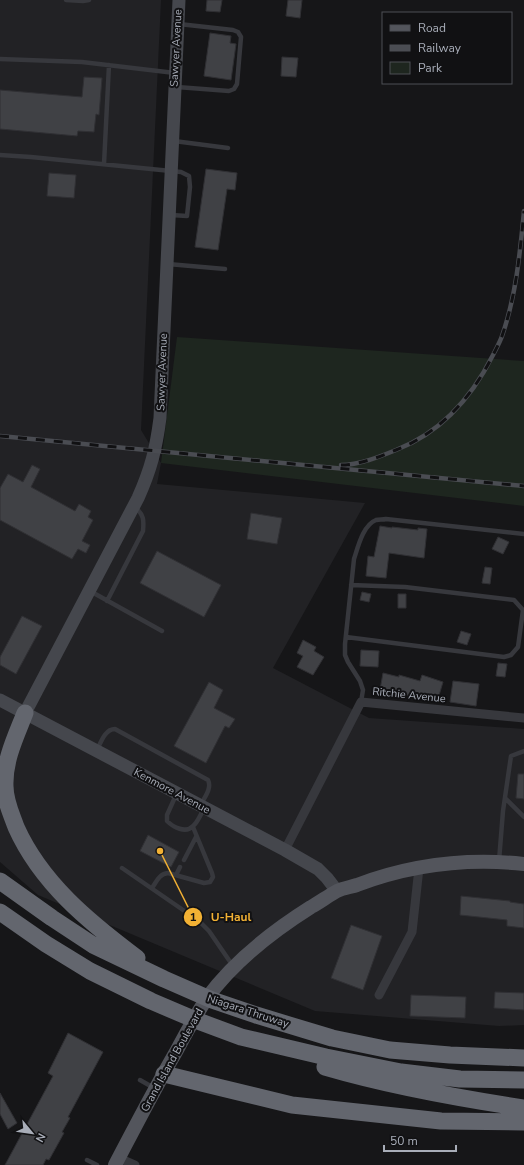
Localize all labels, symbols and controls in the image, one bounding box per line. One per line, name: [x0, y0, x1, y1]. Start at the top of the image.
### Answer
street label: Sawyer Avenue: [166, 9, 186, 87]
legend: [382, 12, 512, 84]
text: Road: [418, 20, 446, 36]
text: Railway: [418, 40, 462, 56]
text: Park: [418, 60, 443, 76]
street label: Sawyer Avenue: [153, 333, 171, 411]
street label: Ritchie Avenue: [372, 684, 447, 706]
street label: Kenmore Avenue: [131, 765, 213, 817]
callout: U-Haul: [183, 905, 260, 929]
text: 1: [189, 909, 197, 925]
text: U-Haul: [211, 909, 252, 925]
street label: Niagara Thruway: [205, 991, 291, 1031]
street label: Grand Island Boulevard: [137, 1006, 207, 1114]
north arrow: [12, 1113, 52, 1153]
scale bar: [384, 1127, 456, 1153]
text: N: [32, 1130, 49, 1145]
text: 50 m: [390, 1133, 418, 1149]

